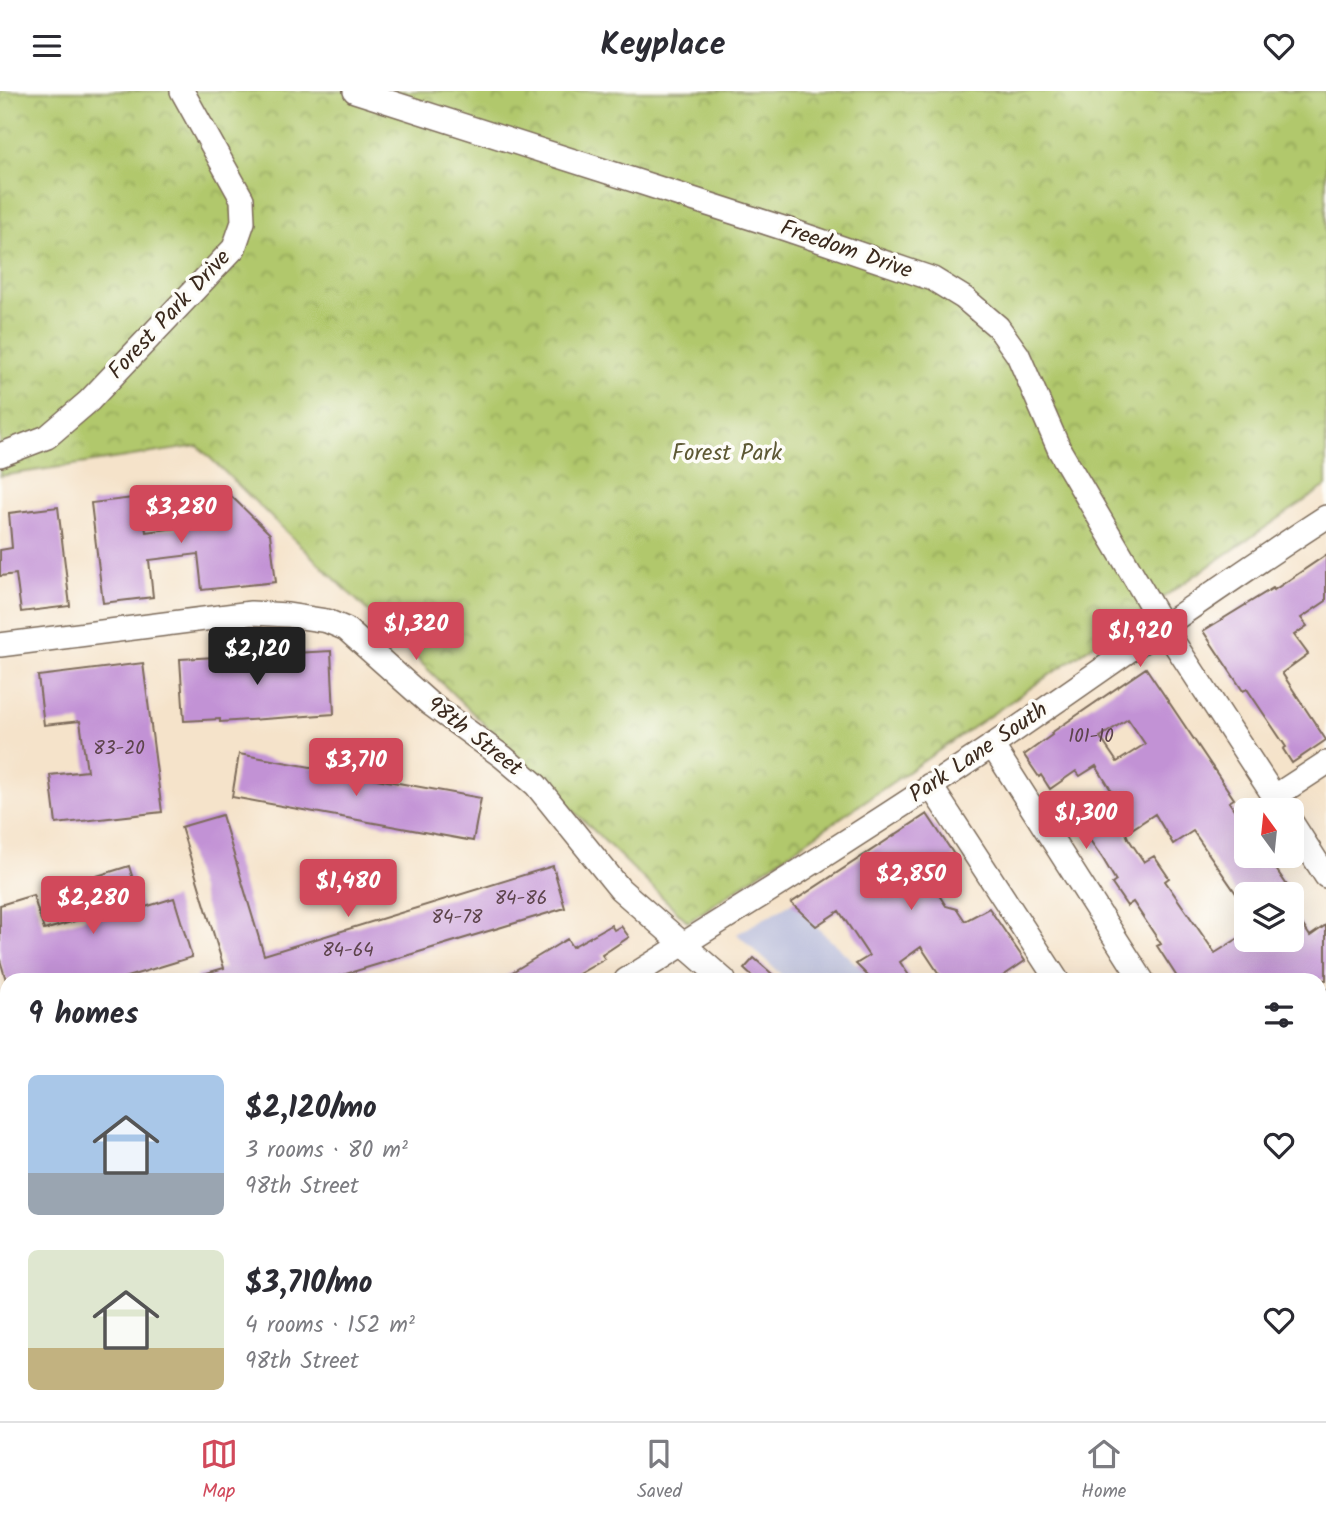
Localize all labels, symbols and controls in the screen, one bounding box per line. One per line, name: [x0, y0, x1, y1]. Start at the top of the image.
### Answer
text: Keyplace: [601, 20, 725, 71]
icon: menu: [28, 27, 66, 65]
icon: heart: [1260, 27, 1298, 65]
street label: Freedom Drive: [775, 211, 917, 289]
street label: Forest Park Drive: [100, 242, 240, 388]
park label: Forest Park: [672, 436, 782, 472]
pin: $3,280: [124, 485, 238, 545]
text: $3,280: [145, 490, 217, 526]
pin: $1,320: [359, 603, 473, 662]
text: $1,320: [384, 607, 448, 643]
pin: $1,920: [1083, 609, 1197, 669]
text: $1,920: [1108, 614, 1172, 650]
pin: $2,120: [200, 627, 314, 687]
text: $2,120: [224, 632, 290, 668]
street label: 98th Street: [418, 688, 531, 787]
street label: Park Lane South: [902, 693, 1056, 813]
house number: 101-10: [1068, 722, 1114, 752]
house number: 83-20: [93, 734, 145, 764]
pin: $3,710: [299, 739, 413, 798]
text: $3,710: [325, 743, 387, 779]
pin: $1,300: [1029, 791, 1143, 851]
text: $1,300: [1055, 796, 1117, 832]
north arrow: [1234, 798, 1304, 868]
map controls: [1234, 798, 1304, 952]
pin: $2,850: [854, 853, 968, 912]
text: $2,850: [876, 857, 946, 893]
pin: $1,480: [291, 859, 405, 919]
text: $1,480: [316, 864, 380, 900]
pin: $2,280: [36, 877, 150, 936]
text: $2,280: [57, 881, 129, 917]
button: layers: [1234, 882, 1304, 952]
house number: 84-86: [495, 884, 547, 914]
house number: 84-78: [432, 903, 483, 933]
house number: 84-64: [322, 936, 374, 966]
text: 9 homes: [28, 991, 139, 1039]
icon: filters: [1260, 996, 1298, 1034]
text: $2,120/mo: [245, 1085, 377, 1133]
icon: home: [84, 1103, 168, 1187]
icon: heart: [1260, 1126, 1298, 1164]
text: 3 rooms · 80 m²: [245, 1133, 408, 1169]
text: 98th Street: [245, 1169, 359, 1205]
text: $3,710/mo: [245, 1260, 372, 1308]
icon: home: [84, 1278, 168, 1362]
icon: heart: [1260, 1301, 1298, 1339]
text: 4 rooms · 152 m²: [245, 1308, 415, 1344]
text: 98th Street: [245, 1344, 359, 1380]
tab: Map: [200, 1435, 238, 1507]
tab: Saved: [637, 1435, 682, 1507]
tab: Home: [1081, 1435, 1126, 1507]

